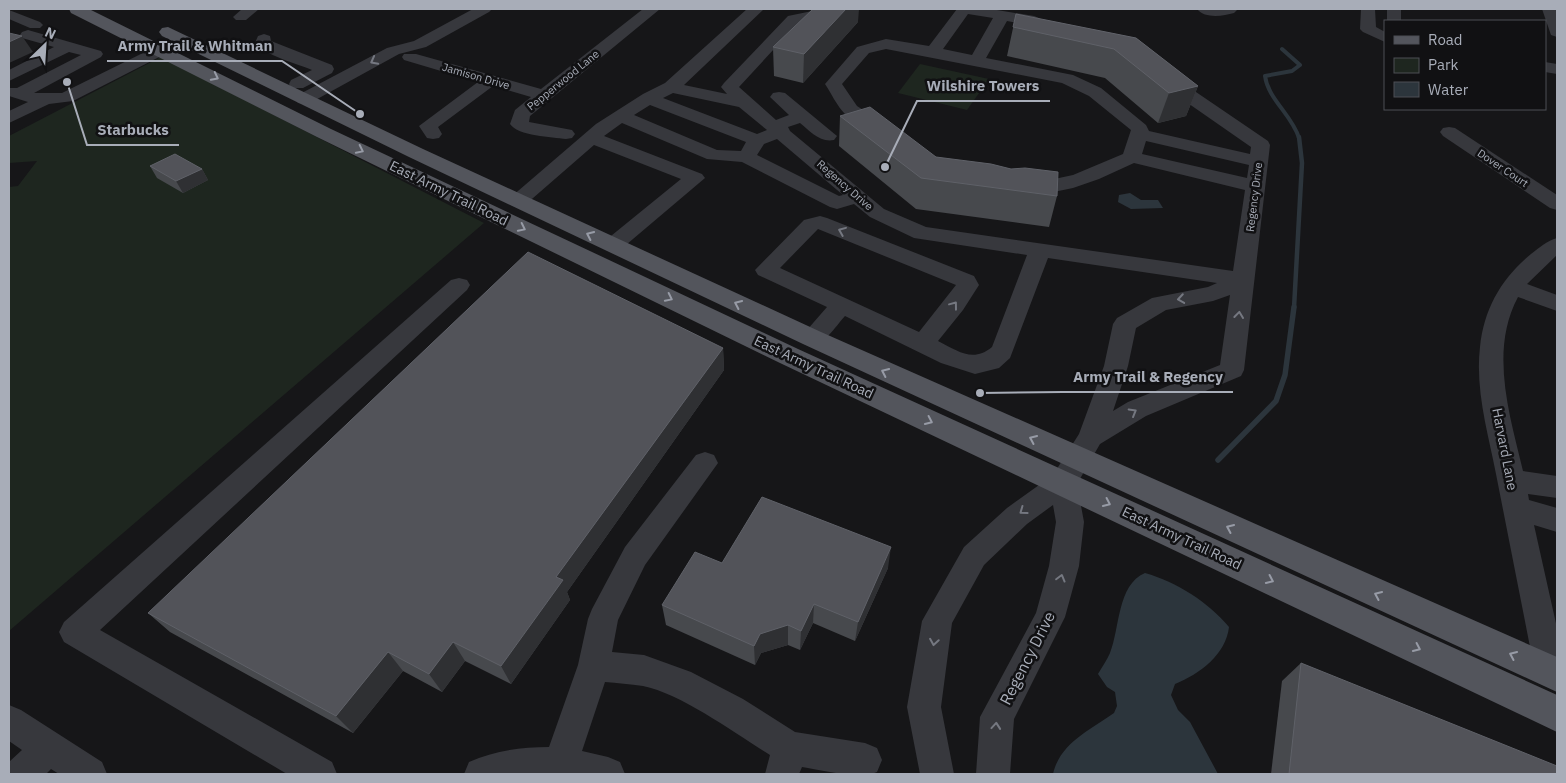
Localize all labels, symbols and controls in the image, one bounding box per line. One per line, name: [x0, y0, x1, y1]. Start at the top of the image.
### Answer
north arrow: [20, 20, 70, 70]
legend: [1384, 20, 1546, 110]
text: N: [42, 23, 59, 44]
text: Road: [1428, 30, 1463, 49]
callout: Army Trail & Whitman: [107, 31, 282, 61]
text: Army Trail & Whitman: [118, 36, 272, 55]
street label: Pepperwood Lane: [524, 47, 602, 113]
one-way arrow: [371, 55, 380, 65]
text: Park: [1428, 55, 1458, 74]
street label: Jamison Drive: [441, 60, 511, 92]
one-way arrow: [210, 71, 219, 81]
callout: Wilshire Towers: [917, 71, 1050, 101]
text: Wilshire Towers: [927, 76, 1040, 95]
text: Water: [1428, 80, 1469, 99]
callout: Starbucks: [87, 115, 179, 145]
text: Starbucks: [97, 120, 169, 139]
one-way arrow: [355, 144, 364, 154]
street label: Dover Court: [1475, 146, 1531, 190]
street label: East Army Trail Road: [387, 156, 511, 230]
street label: Regency Drive: [814, 157, 876, 213]
street label: Regency Drive: [1243, 161, 1265, 233]
one-way arrow: [517, 222, 526, 232]
one-way arrow: [838, 227, 847, 237]
one-way arrow: [587, 231, 596, 241]
one-way arrow: [664, 292, 673, 303]
one-way arrow: [1176, 294, 1185, 304]
one-way arrow: [734, 299, 743, 310]
one-way arrow: [948, 301, 957, 311]
one-way arrow: [1233, 311, 1244, 319]
street label: East Army Trail Road: [751, 331, 877, 403]
callout: Army Trail & Regency: [1063, 362, 1233, 392]
one-way arrow: [881, 367, 890, 378]
text: Army Trail & Regency: [1073, 367, 1223, 386]
street label: Harvard Lane: [1488, 406, 1522, 492]
one-way arrow: [1127, 408, 1136, 418]
one-way arrow: [924, 414, 933, 425]
one-way arrow: [1029, 435, 1038, 446]
one-way arrow: [1102, 497, 1111, 508]
street label: East Army Trail Road: [1119, 502, 1245, 574]
one-way arrow: [1020, 505, 1029, 514]
one-way arrow: [1226, 523, 1235, 534]
one-way arrow: [1265, 573, 1274, 584]
one-way arrow: [1055, 574, 1065, 582]
one-way arrow: [1374, 590, 1383, 601]
street label: Regency Drive: [995, 608, 1059, 708]
one-way arrow: [929, 638, 940, 646]
one-way arrow: [1412, 642, 1421, 653]
one-way arrow: [1509, 651, 1518, 662]
one-way arrow: [991, 721, 1002, 729]

